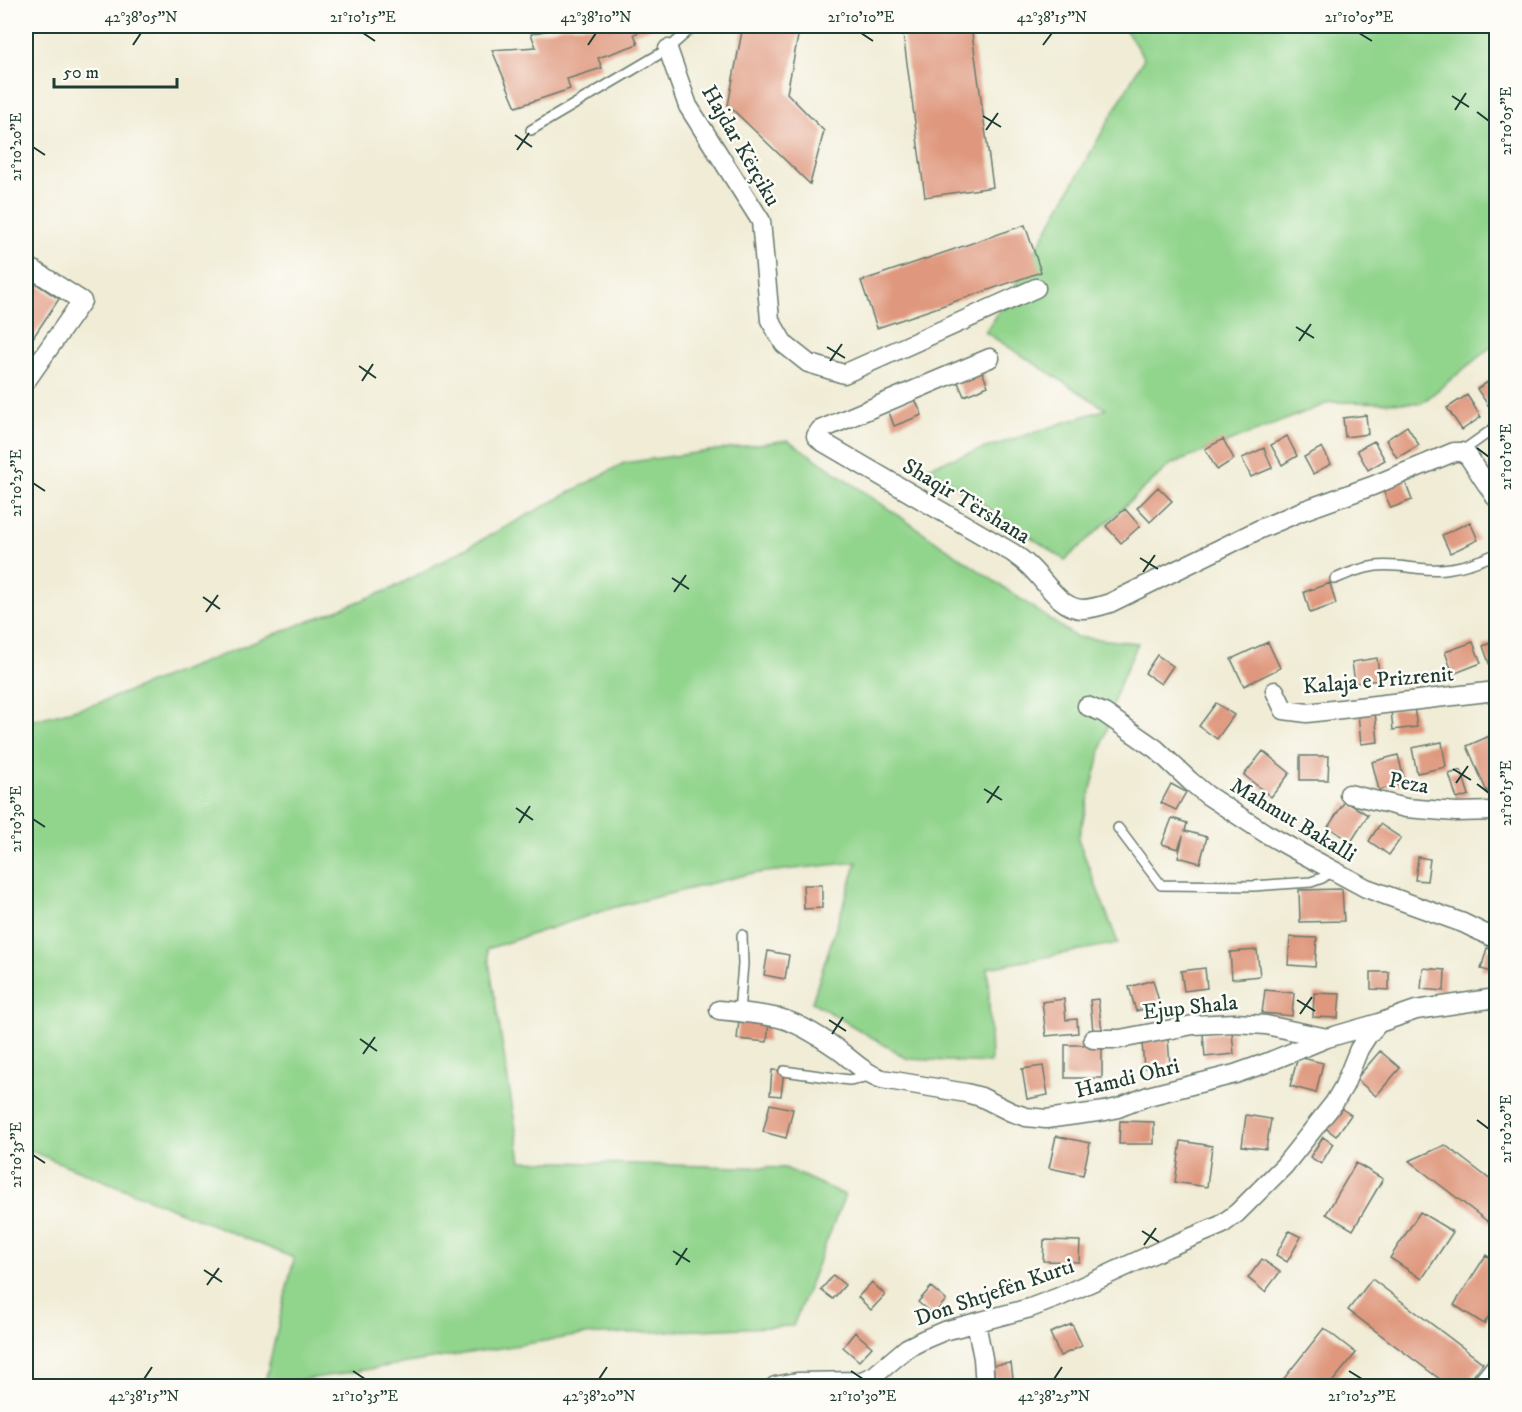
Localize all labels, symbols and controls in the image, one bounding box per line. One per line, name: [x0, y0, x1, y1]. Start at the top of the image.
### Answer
text: 42°38'05"N: [104, 8, 178, 27]
text: 21°10'15"E: [330, 8, 396, 27]
text: 42°38'10"N: [560, 8, 632, 27]
text: 21°10'10"E: [828, 8, 895, 27]
text: 42°38'15"N: [1017, 8, 1087, 27]
text: 21°10'05"E: [1325, 8, 1394, 27]
scale bar: [54, 51, 177, 89]
text: 50 m: [63, 62, 99, 84]
street label: Hajdar Kërçiku: [695, 80, 786, 211]
text: 21°10'05"E: [1497, 86, 1516, 155]
text: 21°10'20"E: [7, 112, 26, 181]
text: 21°10'10"E: [1497, 423, 1516, 490]
text: 21°10'25"E: [7, 449, 26, 517]
street label: Shaqir Tërshana: [897, 453, 1036, 550]
street label: Kalaja e Prizrenit: [1301, 660, 1455, 701]
text: 21°10'15"E: [1497, 760, 1516, 826]
street label: Peza: [1386, 767, 1432, 800]
street label: Mahmut Bakalli: [1225, 772, 1361, 868]
text: 21°10'30"E: [7, 785, 26, 852]
street label: Ejup Shala: [1141, 989, 1240, 1026]
street label: Hamdi Ohri: [1072, 1052, 1182, 1104]
text: 21°10'20"E: [1497, 1094, 1516, 1163]
text: 21°10'35"E: [7, 1122, 26, 1188]
street label: Don Shtjefën Kurti: [911, 1253, 1078, 1332]
text: 42°38'15"N: [109, 1387, 179, 1406]
text: 21°10'35"E: [332, 1387, 398, 1406]
text: 42°38'20"N: [563, 1387, 635, 1406]
text: 21°10'30"E: [830, 1387, 897, 1406]
text: 42°38'25"N: [1018, 1387, 1090, 1406]
text: 21°10'25"E: [1328, 1387, 1396, 1406]

